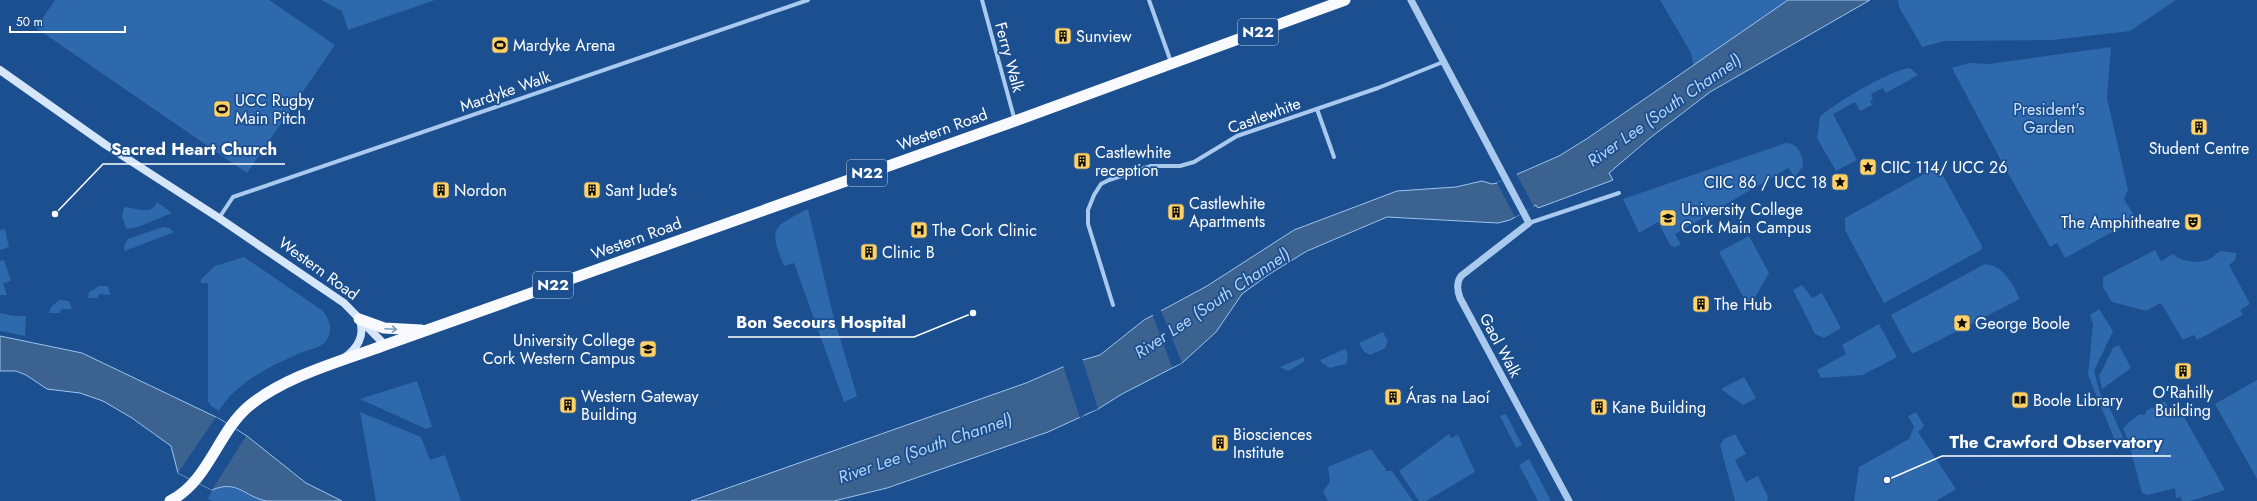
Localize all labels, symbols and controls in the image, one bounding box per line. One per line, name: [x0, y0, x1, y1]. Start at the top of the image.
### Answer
scale bar: [10, 8, 125, 34]
text: 50 m: [16, 13, 43, 31]
road number: N22: [1238, 19, 1278, 45]
street label: Ferry Walk: [989, 20, 1030, 96]
place label: Sunview: [1076, 25, 1132, 48]
building icon: Sunview: [1053, 26, 1073, 46]
place label: Mardyke Arena: [513, 34, 615, 57]
sports icon: Mardyke Arena: [490, 35, 510, 55]
water label: River Lee (South Channel): [1582, 48, 1746, 172]
street label: Mardyke Walk: [457, 65, 555, 118]
place label: UCC Rugby Main Pitch: [235, 89, 315, 130]
street label: Castlewhite: [1224, 92, 1304, 139]
park label: President's Garden: [2013, 98, 2085, 139]
sports icon: UCC Rugby Main Pitch: [212, 99, 232, 119]
street label: Western Road: [894, 102, 991, 156]
building icon: Student Centre: [2189, 117, 2209, 137]
callout: Sacred Heart Church: [103, 135, 285, 164]
text: Sacred Heart Church: [111, 137, 277, 161]
place label: Student Centre: [2149, 137, 2249, 160]
place label: Castlewhite reception: [1095, 141, 1171, 182]
building icon: Castlewhite reception: [1072, 151, 1092, 171]
place label: CIIC 114/ UCC 26: [1881, 156, 2007, 179]
place icon: CIIC 114/ UCC 26: [1858, 157, 1878, 177]
road number: N22: [847, 160, 887, 186]
place label: CIIC 86 / UCC 18: [1704, 171, 1827, 194]
place icon: CIIC 86 / UCC 18: [1830, 172, 1850, 192]
place label: Nordon: [454, 179, 507, 202]
place label: Sant Jude's: [605, 179, 677, 202]
building icon: Nordon: [431, 180, 451, 200]
building icon: Sant Jude's: [582, 180, 602, 200]
place label: Castlewhite Apartments: [1189, 192, 1265, 233]
place label: University College Cork Main Campus: [1681, 198, 1811, 239]
building icon: Castlewhite Apartments: [1166, 202, 1186, 222]
school or university icon: University College Cork Main Campus: [1658, 208, 1678, 228]
street label: Western Road: [588, 211, 685, 265]
place label: The Amphitheatre: [2061, 211, 2180, 234]
theatre icon: The Amphitheatre: [2183, 212, 2203, 232]
place label: The Cork Clinic: [932, 219, 1037, 242]
hospital icon: The Cork Clinic: [909, 220, 929, 240]
street label: Western Road: [274, 231, 364, 305]
place label: Clinic B: [882, 241, 935, 264]
building icon: Clinic B: [859, 242, 879, 262]
water label: River Lee (South Channel): [1129, 242, 1295, 364]
road number: N22: [533, 272, 573, 298]
place label: The Hub: [1714, 293, 1772, 316]
building icon: The Hub: [1691, 294, 1711, 314]
callout: Bon Secours Hospital: [728, 308, 914, 337]
street label: Gaol Walk: [1474, 309, 1528, 382]
text: Bon Secours Hospital: [736, 310, 906, 334]
place label: George Boole: [1975, 312, 2070, 335]
place icon: George Boole: [1952, 313, 1972, 333]
one-way arrow: [384, 325, 397, 332]
place label: University College Cork Western Campus: [483, 329, 635, 370]
school or university icon: University College Cork Western Campus: [638, 339, 658, 359]
building icon: O'Rahilly Building: [2173, 361, 2193, 381]
place label: O'Rahilly Building: [2153, 381, 2214, 422]
place label: Western Gateway Building: [581, 385, 699, 426]
place label: Áras na Laoí: [1406, 386, 1491, 409]
building icon: Áras na Laoí: [1383, 387, 1403, 407]
place label: Boole Library: [2033, 389, 2124, 412]
library icon: Boole Library: [2010, 390, 2030, 410]
building icon: Western Gateway Building: [558, 395, 578, 415]
place label: Kane Building: [1612, 396, 1706, 419]
building icon: Kane Building: [1589, 397, 1609, 417]
water label: River Lee (South Channel): [835, 407, 1015, 489]
place label: Biosciences Institute: [1233, 423, 1312, 464]
callout: The Crawford Observatory: [1942, 427, 2171, 456]
text: The Crawford Observatory: [1950, 430, 2164, 454]
building icon: Biosciences Institute: [1210, 433, 1230, 453]

